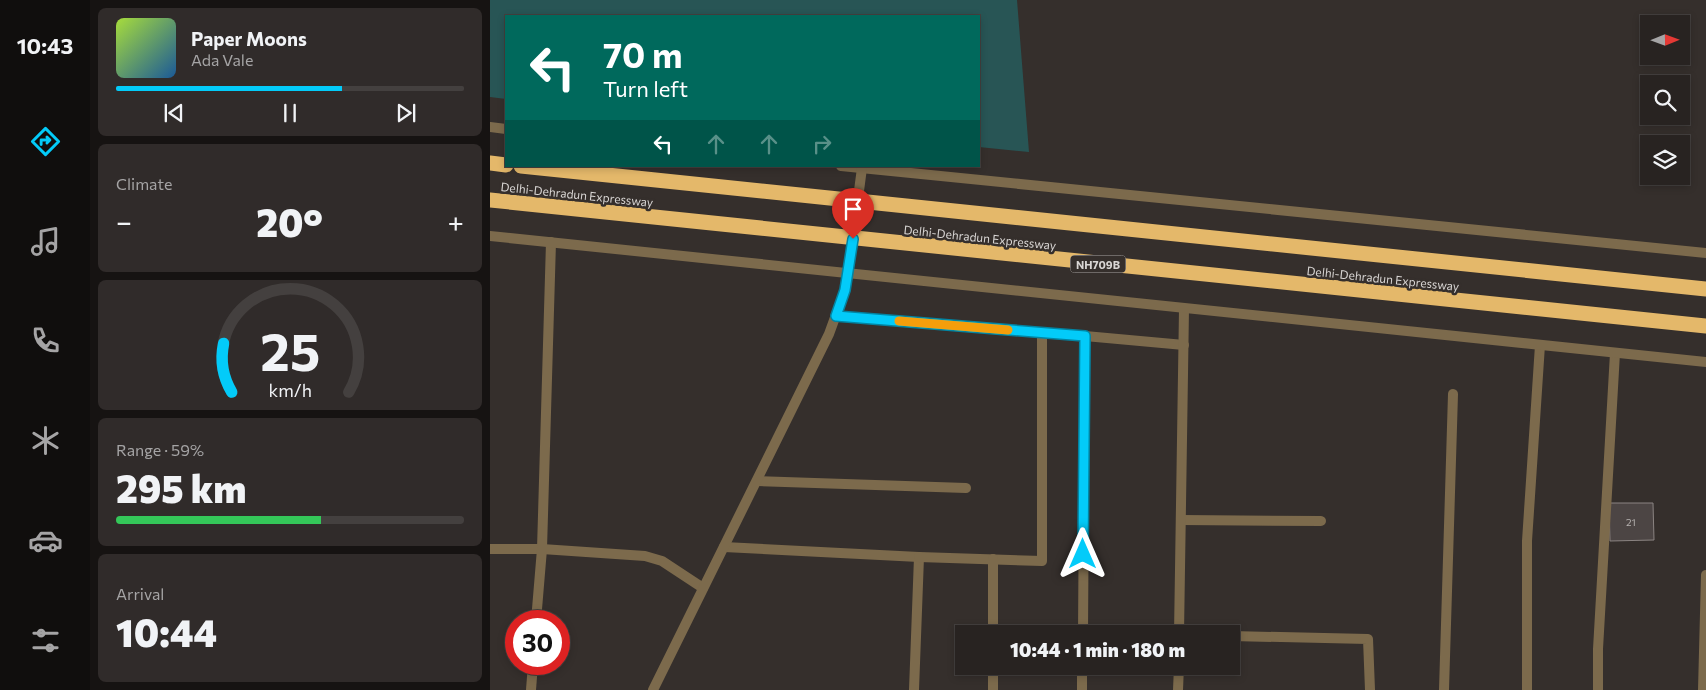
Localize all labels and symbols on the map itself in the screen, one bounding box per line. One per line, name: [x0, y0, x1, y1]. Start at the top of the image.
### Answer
north arrow: [1640, 15, 1690, 65]
street label: Delhi-Dehradun Expressway: [500, 179, 654, 209]
pin: [832, 188, 874, 239]
street label: Delhi-Dehradun Expressway: [903, 222, 1057, 252]
road number: NH709B: [1070, 255, 1126, 272]
street label: Delhi-Dehradun Expressway: [1306, 263, 1460, 293]
house number: 21: [1626, 516, 1636, 528]
position arrow: [1056, 527, 1108, 579]
speed limit sign: 30: [505, 610, 570, 675]

